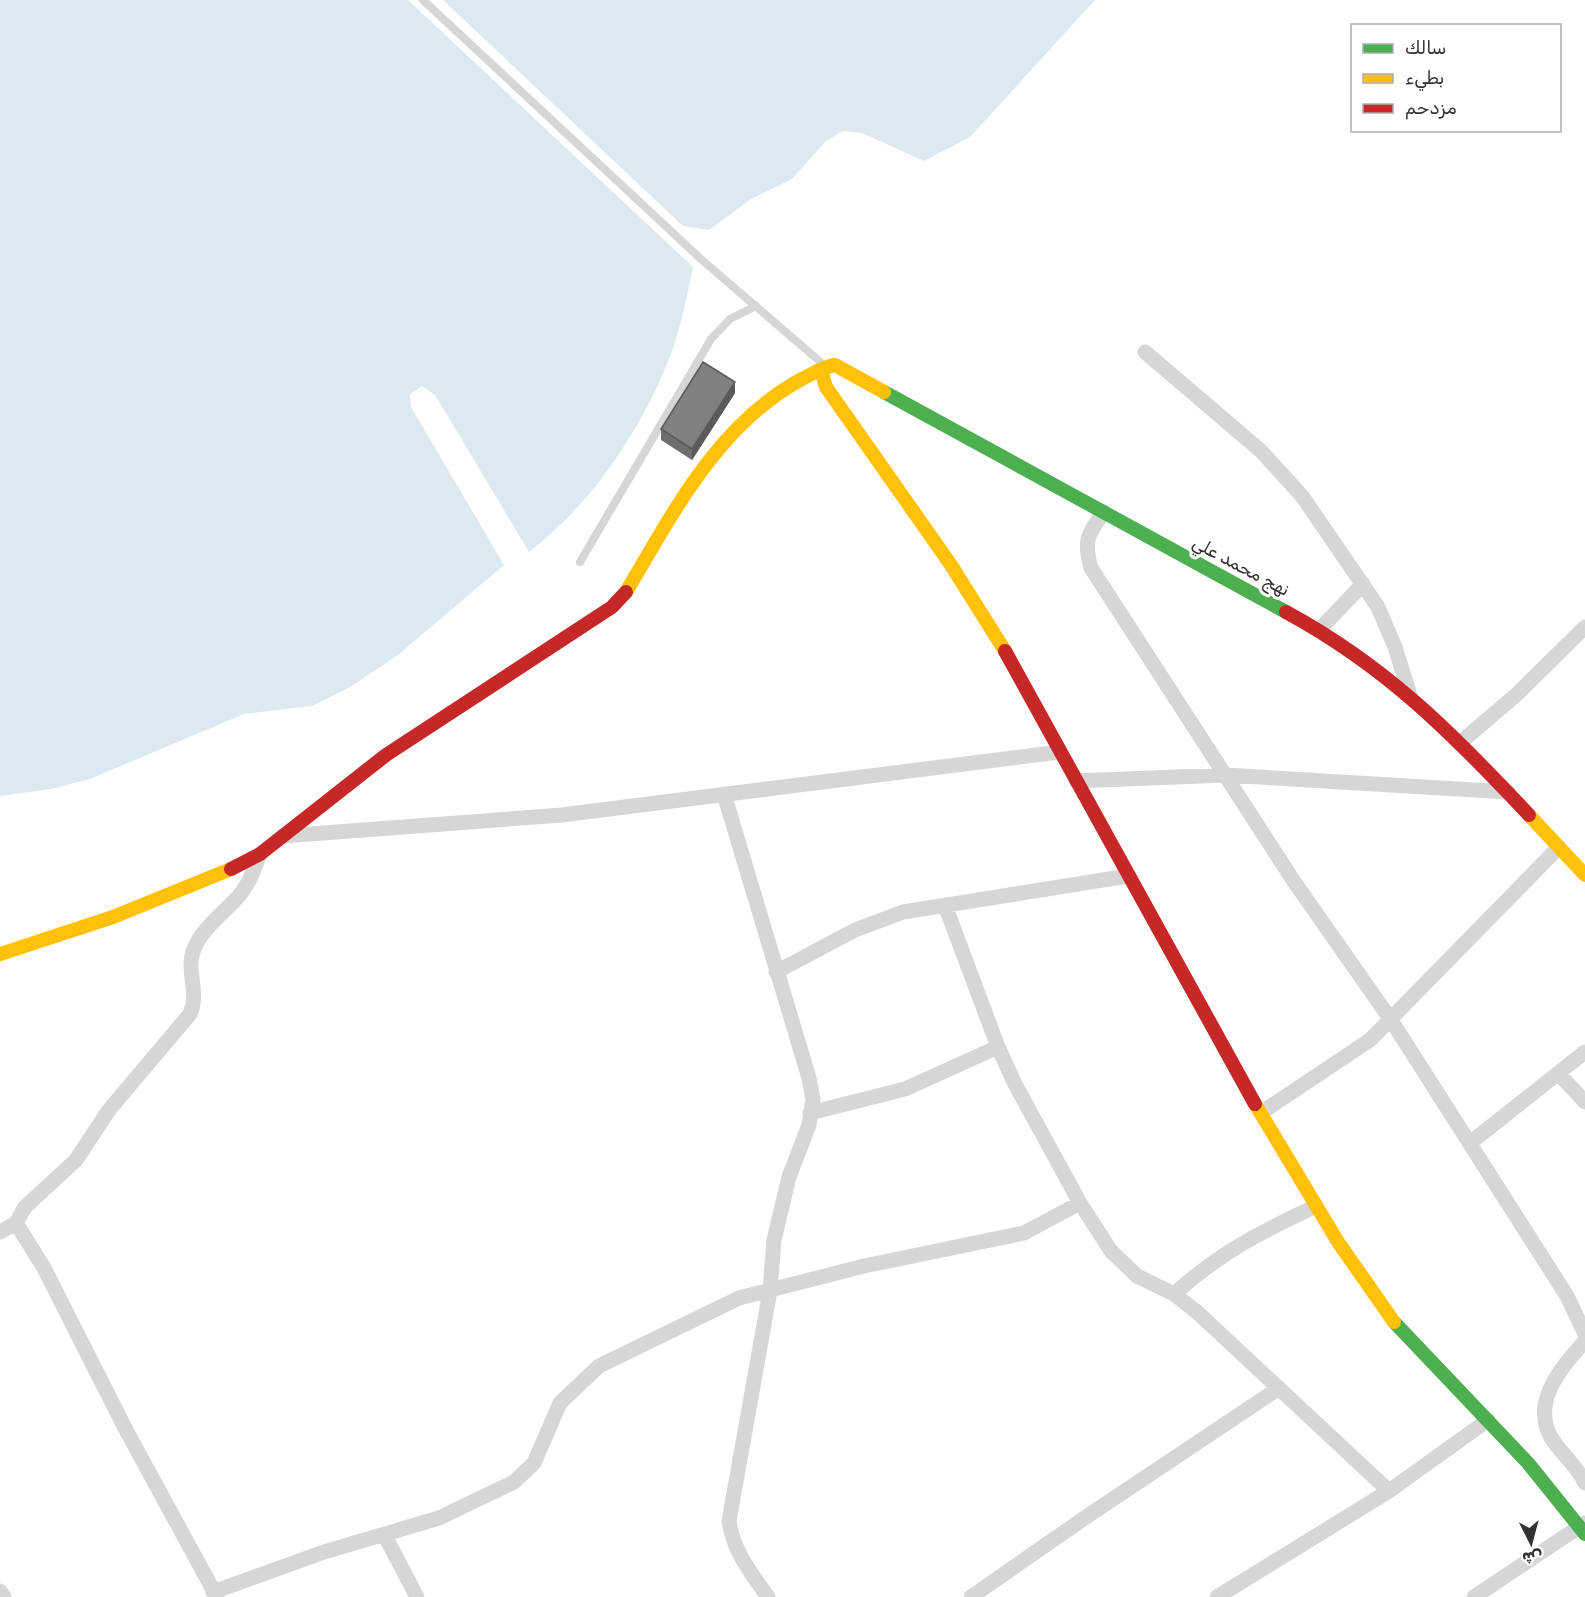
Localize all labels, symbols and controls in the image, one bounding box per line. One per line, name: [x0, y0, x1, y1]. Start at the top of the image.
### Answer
legend: [1351, 24, 1561, 132]
text: سالك: [1405, 37, 1446, 59]
text: بطيء: [1405, 67, 1444, 91]
text: مزدحم: [1405, 97, 1457, 120]
street label: نهج محمد علي: [1188, 531, 1293, 603]
north arrow: [1501, 1513, 1561, 1573]
text: ش: [1521, 1547, 1544, 1568]

